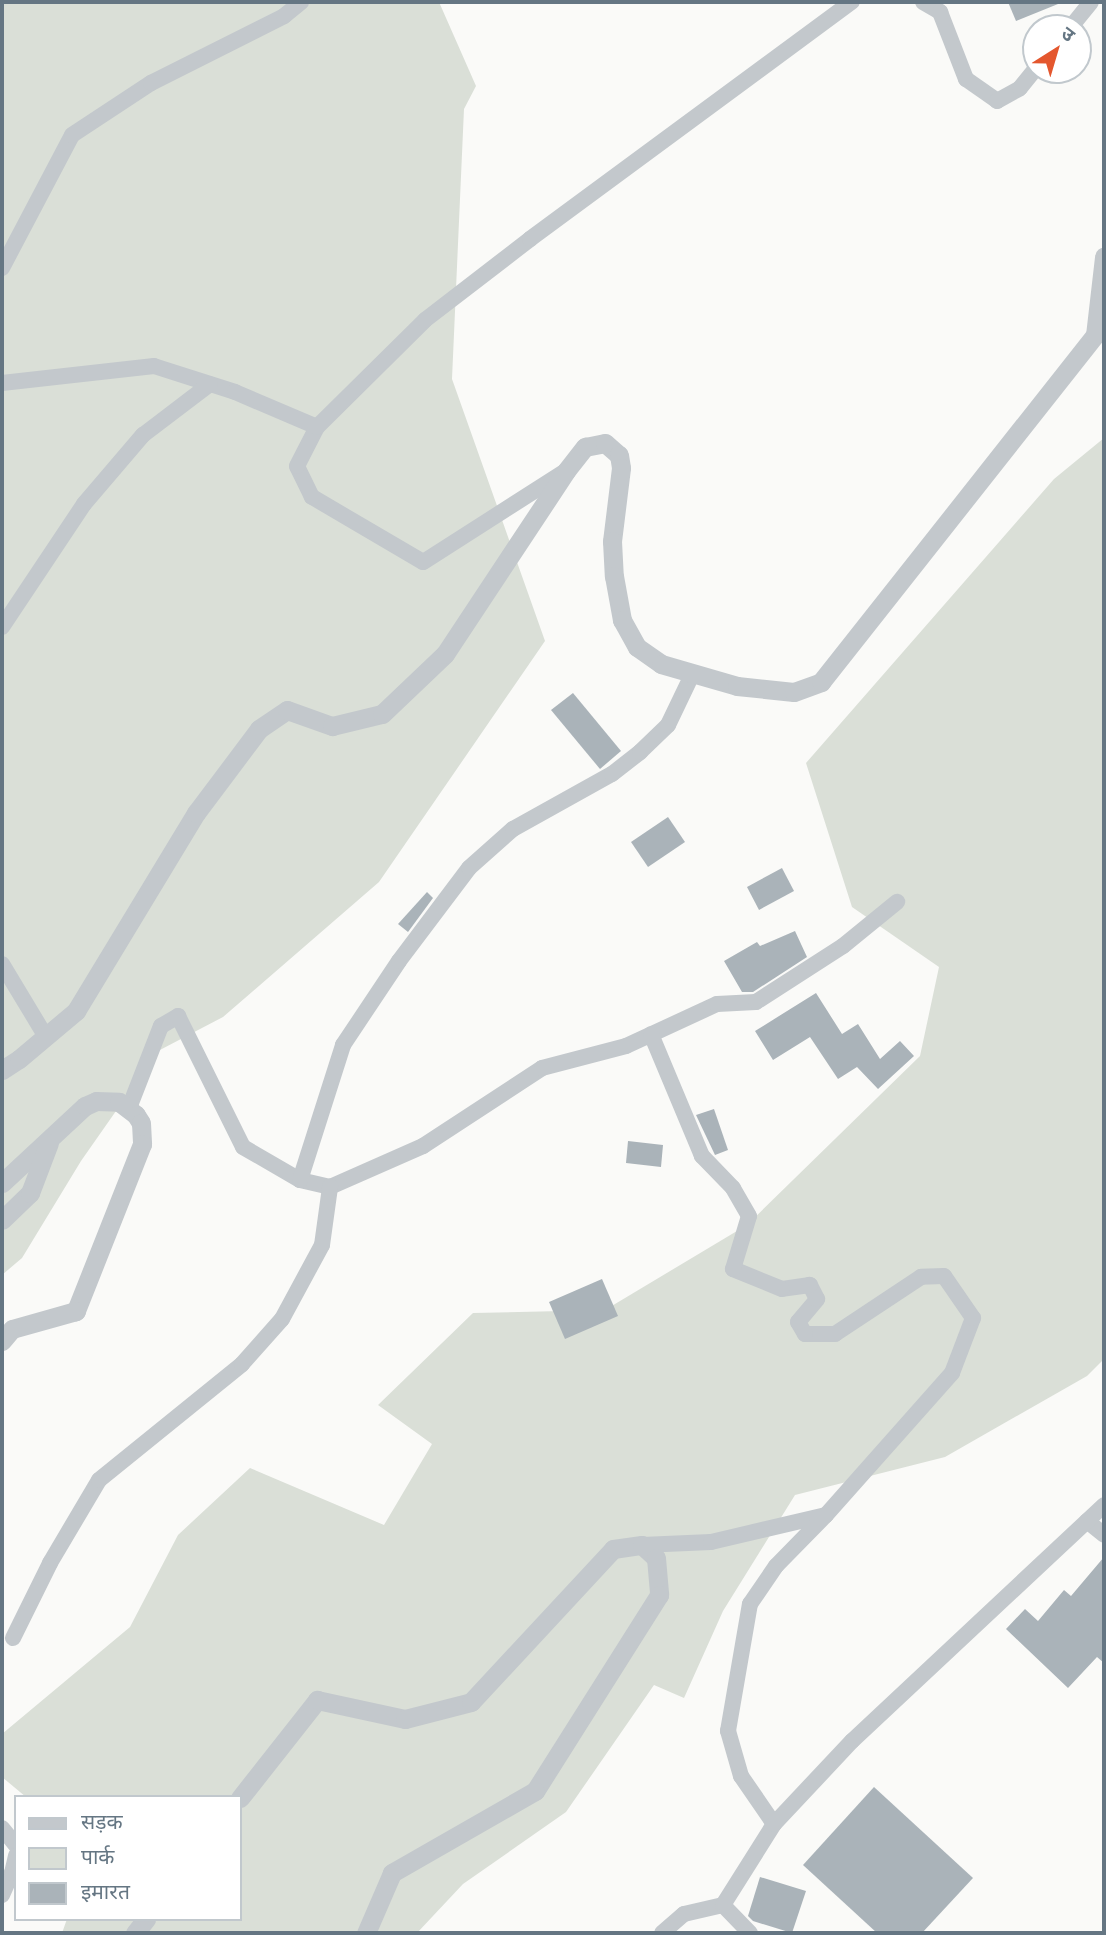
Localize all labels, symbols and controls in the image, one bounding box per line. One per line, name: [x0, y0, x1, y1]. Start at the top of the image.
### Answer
north arrow: [1022, 14, 1092, 84]
text: उ: [1057, 22, 1079, 46]
legend: [14, 1795, 242, 1921]
text: सड़क: [81, 1809, 123, 1834]
text: पार्क: [81, 1844, 115, 1869]
text: इमारत: [81, 1879, 130, 1904]

